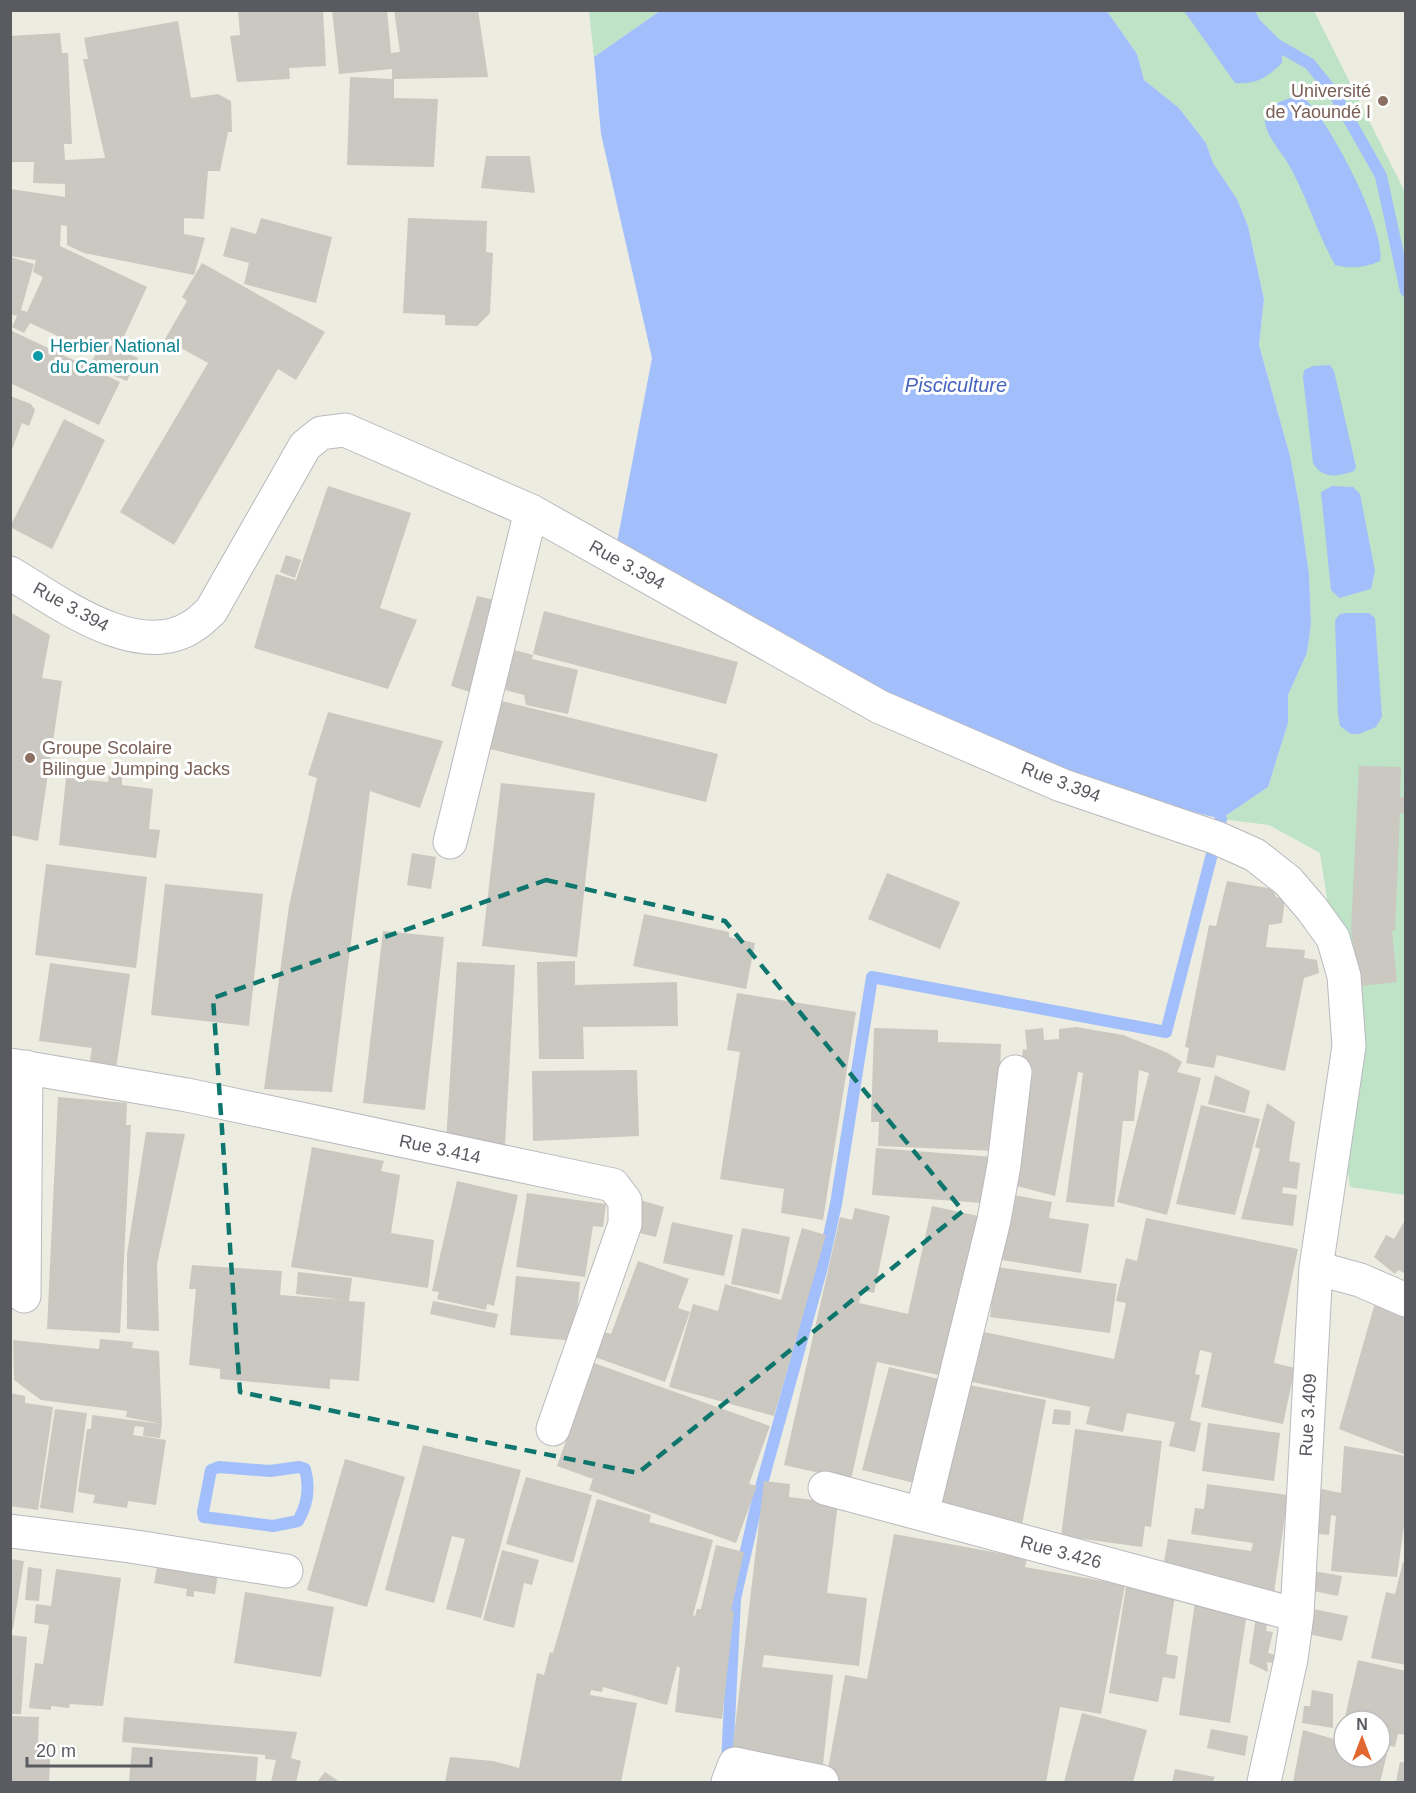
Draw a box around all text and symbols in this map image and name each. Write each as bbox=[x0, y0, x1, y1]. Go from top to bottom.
place label: Université de Yaoundé I bbox=[1266, 81, 1371, 122]
marker: Université de Yaoundé I bbox=[1376, 94, 1390, 108]
place label: Herbier National du Cameroun bbox=[50, 336, 180, 377]
marker: Herbier National du Cameroun bbox=[31, 349, 45, 363]
water label: Pisciculture bbox=[905, 374, 1007, 396]
street label: Rue 3.394 bbox=[586, 536, 668, 594]
street label: Rue 3.394 bbox=[30, 578, 112, 636]
place label: Groupe Scolaire Bilingue Jumping Jacks bbox=[42, 738, 230, 779]
marker: Groupe Scolaire Bilingue Jumping Jacks bbox=[23, 751, 37, 765]
street label: Rue 3.394 bbox=[1019, 758, 1103, 806]
street label: Rue 3.414 bbox=[397, 1131, 483, 1167]
street label: Rue 3.409 bbox=[1296, 1373, 1320, 1457]
street label: Rue 3.426 bbox=[1018, 1532, 1104, 1572]
north arrow bbox=[1332, 1709, 1392, 1769]
text: N bbox=[1356, 1716, 1368, 1733]
scale bar bbox=[27, 1730, 152, 1768]
text: 20 m bbox=[36, 1741, 76, 1761]

